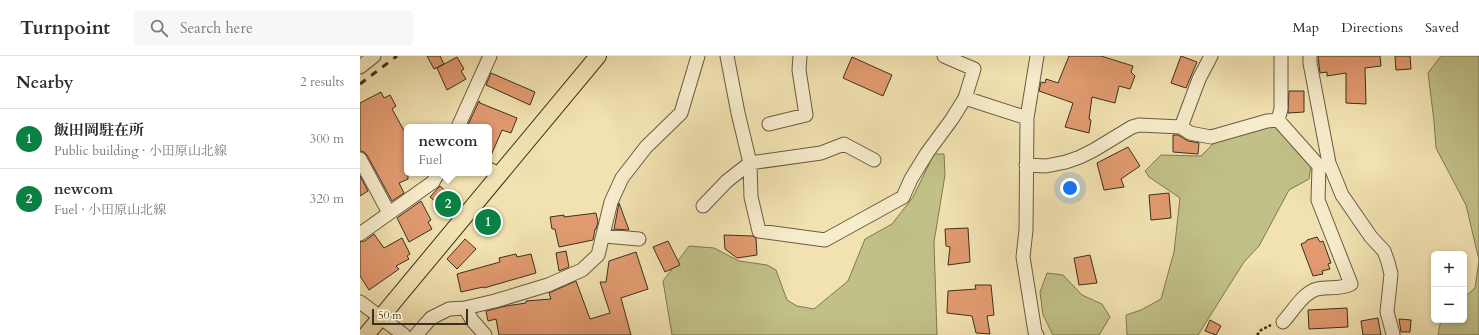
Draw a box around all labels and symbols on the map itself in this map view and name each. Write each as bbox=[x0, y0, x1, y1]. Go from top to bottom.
your location bbox=[1060, 178, 1080, 198]
pin: 2 bbox=[435, 189, 461, 219]
pin: 1 bbox=[475, 207, 501, 237]
scale bar bbox=[372, 307, 468, 326]

